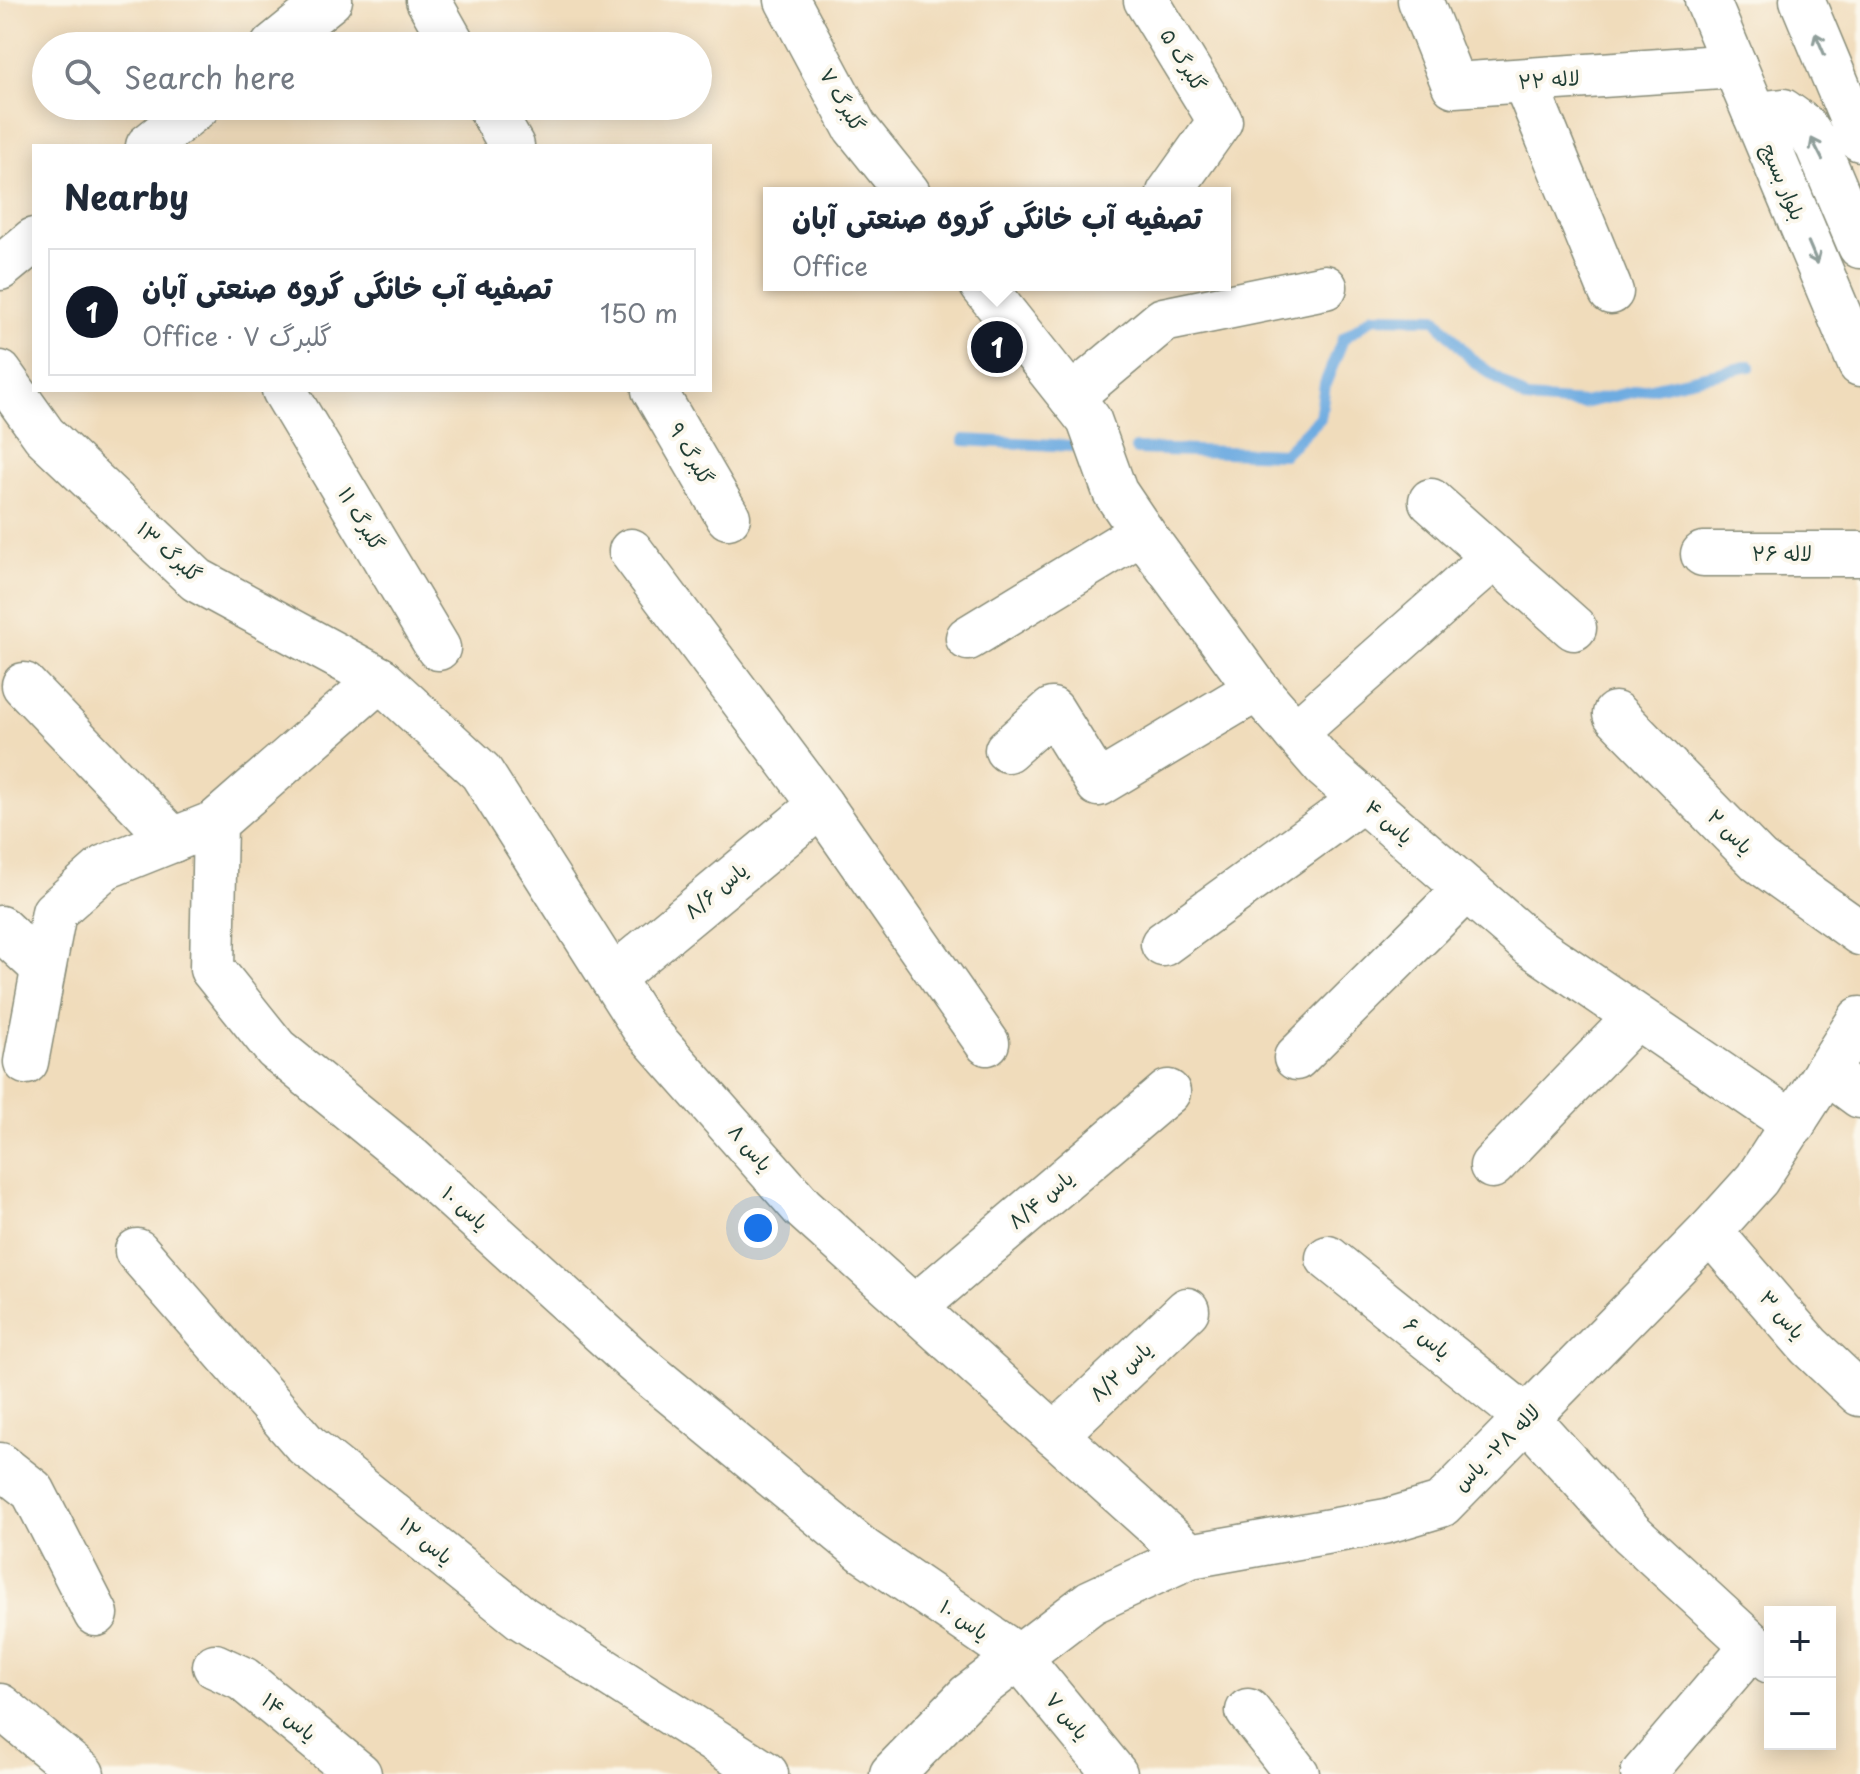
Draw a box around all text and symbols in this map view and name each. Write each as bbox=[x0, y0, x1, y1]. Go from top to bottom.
street label: گلبرگ ۵ bbox=[1153, 22, 1214, 97]
search box bbox=[32, 32, 712, 120]
one-way arrow bbox=[1812, 32, 1827, 57]
icon: search bbox=[60, 54, 104, 98]
text: Search here bbox=[124, 54, 296, 99]
street label: گلبرگ ۷ bbox=[813, 62, 873, 137]
street label: لاله ۲۲ bbox=[1517, 62, 1581, 96]
street label: بلوار بسیج bbox=[1754, 138, 1814, 225]
one-way arrow bbox=[1809, 138, 1825, 162]
text: Nearby bbox=[64, 170, 189, 222]
popup bbox=[763, 187, 1231, 291]
text: تصفیه آب خانگی گروه صنعتی آبان bbox=[792, 194, 1202, 239]
one-way arrow bbox=[1807, 240, 1821, 265]
text: Office bbox=[792, 246, 868, 285]
text: تصفیه آب خانگی گروه صنعتی آبان bbox=[142, 264, 552, 309]
text: 1 bbox=[86, 293, 98, 332]
text: 150 m bbox=[600, 293, 678, 332]
text: Office · گلبرگ ۷ bbox=[142, 316, 332, 355]
pin: 1 bbox=[971, 317, 1023, 377]
street label: گلبرگ ۹ bbox=[662, 417, 722, 490]
street label: گلبرگ ۱۱ bbox=[331, 481, 393, 556]
street label: گلبرگ ۱۳ bbox=[130, 514, 209, 589]
street label: لاله ۲۶ bbox=[1752, 538, 1812, 568]
street label: یاس ۴ bbox=[1359, 792, 1420, 851]
street label: یاس ۲ bbox=[1701, 802, 1760, 861]
street label: یاس ۸/۶ bbox=[677, 855, 754, 926]
street label: یاس ۸ bbox=[722, 1117, 780, 1178]
street label: یاس ۸/۴ bbox=[1001, 1163, 1080, 1236]
street label: یاس ۱۰ bbox=[436, 1178, 496, 1236]
your location bbox=[738, 1208, 778, 1248]
street label: یاس ۳ bbox=[1753, 1283, 1813, 1346]
street label: یاس ۶ bbox=[1398, 1309, 1457, 1365]
street label: یاس ۸/۲ bbox=[1082, 1334, 1158, 1408]
street label: لاله ۲۸- یاس bbox=[1446, 1397, 1547, 1498]
street label: یاس ۱۲ bbox=[393, 1509, 460, 1571]
street label: یاس ۱۰ bbox=[934, 1591, 995, 1647]
map controls bbox=[1764, 1606, 1836, 1750]
button: + bbox=[1764, 1606, 1836, 1678]
button: − bbox=[1764, 1678, 1836, 1750]
street label: یاس ۱۴ bbox=[256, 1685, 323, 1748]
street label: یاس ۷ bbox=[1039, 1685, 1097, 1746]

